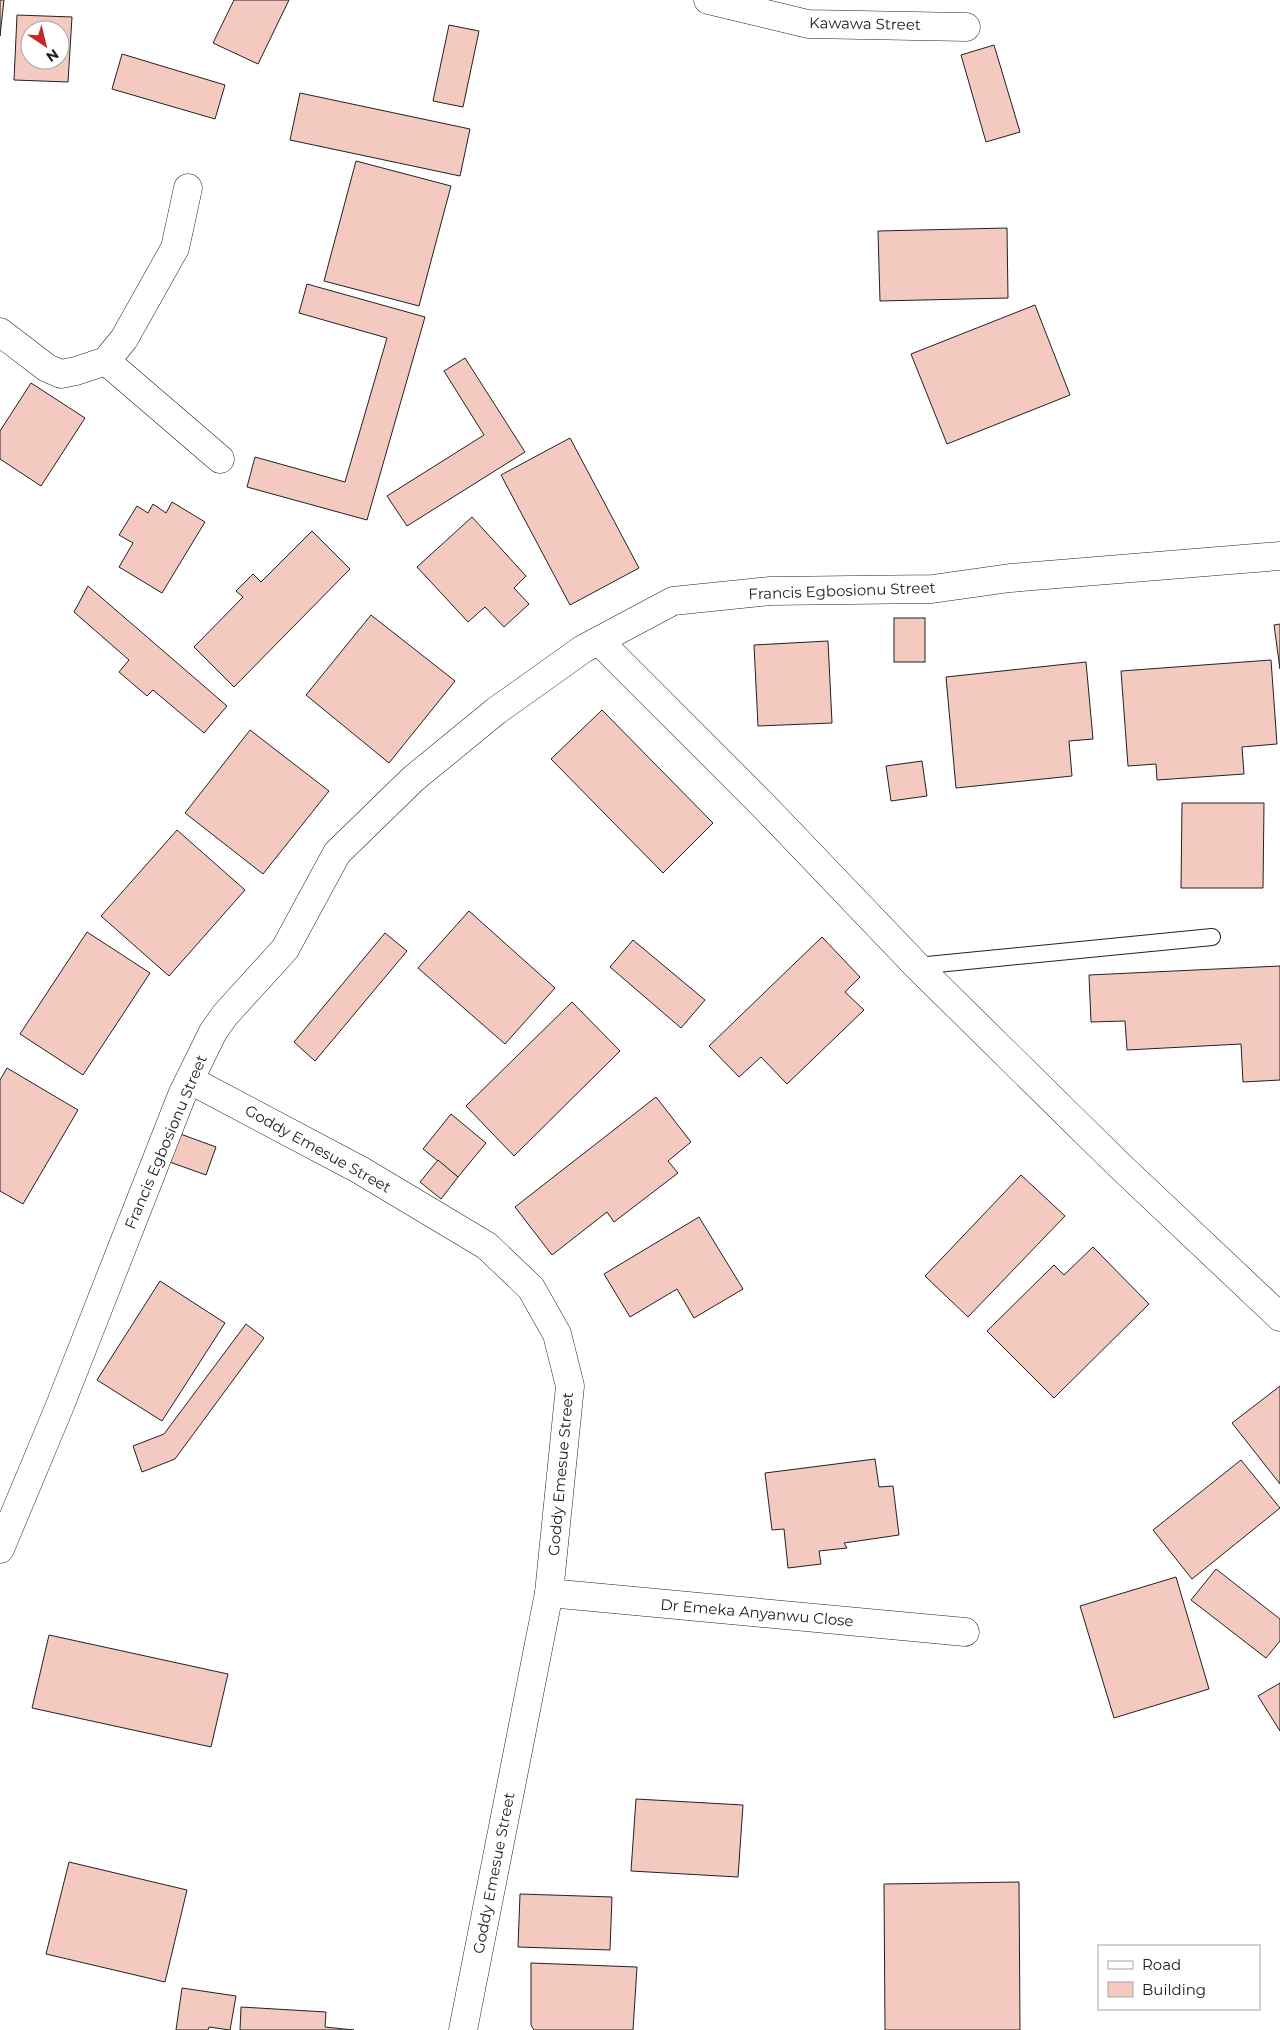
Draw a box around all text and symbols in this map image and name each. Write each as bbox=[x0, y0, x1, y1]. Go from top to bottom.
street label: Kawawa Street bbox=[809, 13, 921, 34]
north arrow bbox=[20, 20, 70, 70]
text: N bbox=[43, 45, 62, 66]
street label: Francis Egbosionu Street bbox=[748, 578, 936, 603]
street label: Francis Egbosionu Street bbox=[120, 1052, 211, 1232]
street label: Goddy Emesue Street bbox=[242, 1100, 395, 1197]
street label: Goddy Emesue Street bbox=[544, 1391, 577, 1557]
street label: Dr Emeka Anyanwu Close bbox=[660, 1595, 854, 1630]
street label: Goddy Emesue Street bbox=[469, 1791, 518, 1955]
legend bbox=[1098, 1945, 1260, 2010]
text: Road bbox=[1142, 1955, 1181, 1974]
text: Building bbox=[1142, 1980, 1206, 1999]

